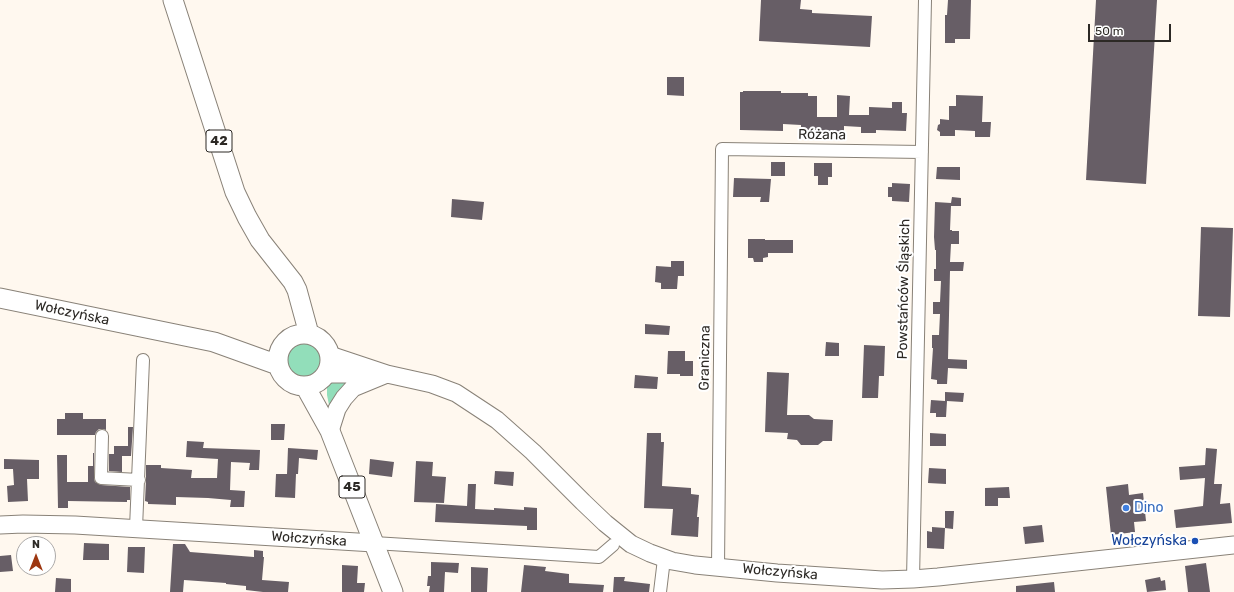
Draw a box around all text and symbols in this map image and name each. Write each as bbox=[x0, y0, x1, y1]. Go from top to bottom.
scale bar bbox=[1090, 16, 1173, 42]
text: 50 m bbox=[1095, 24, 1123, 38]
street label: Różana bbox=[798, 126, 846, 144]
road number: 42 bbox=[206, 130, 232, 152]
street label: Powstańców Śląskich bbox=[894, 219, 914, 359]
street label: Wołczyńska bbox=[33, 297, 111, 329]
street label: Graniczna bbox=[696, 325, 714, 391]
road number: 45 bbox=[339, 476, 365, 498]
place label: Dino bbox=[1134, 500, 1164, 516]
marker: Dino bbox=[1121, 503, 1131, 513]
street label: Wołczyńska bbox=[271, 528, 347, 550]
place label: Wołczyńska bbox=[1111, 533, 1187, 549]
north arrow bbox=[16, 536, 56, 576]
marker: Wołczyńska bbox=[1190, 536, 1200, 546]
text: N bbox=[32, 538, 40, 551]
street label: Wołczyńska bbox=[742, 560, 818, 584]

